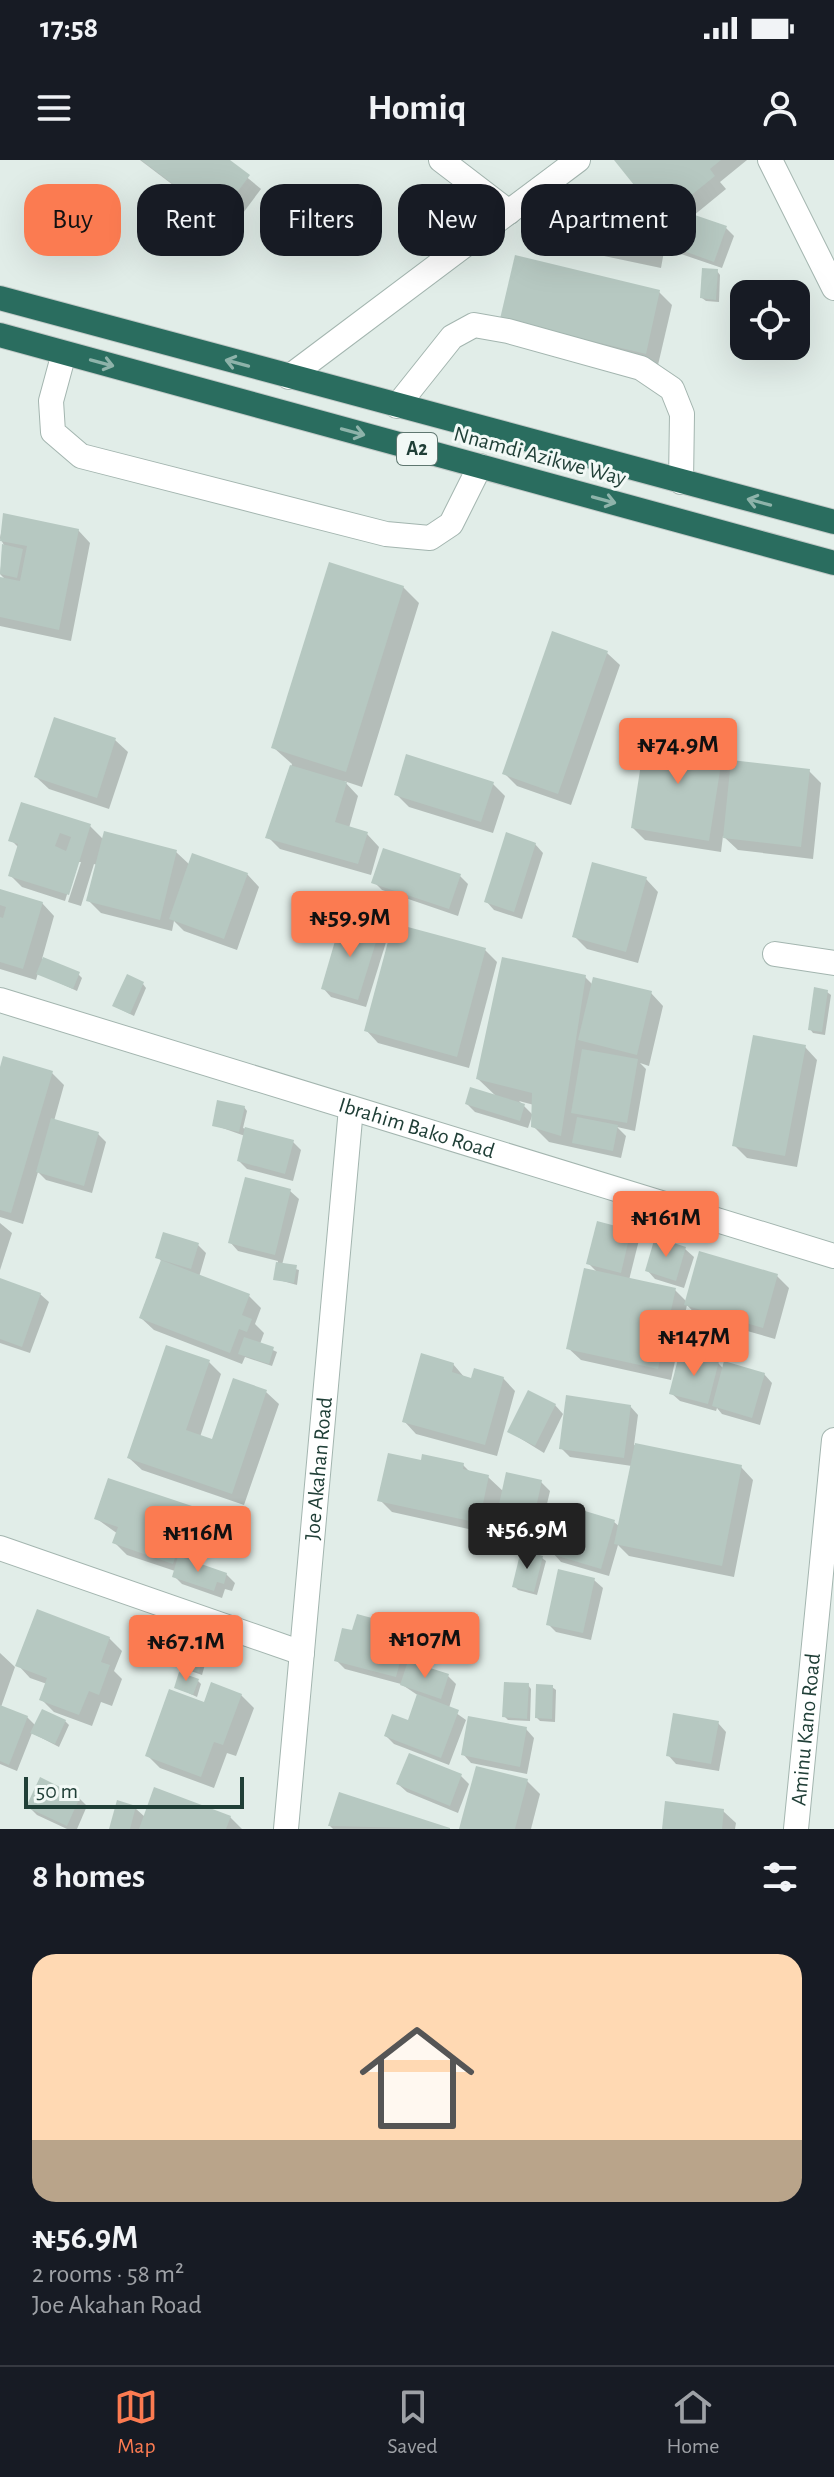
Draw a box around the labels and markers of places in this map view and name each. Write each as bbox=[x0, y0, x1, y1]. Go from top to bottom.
pin: ₦74.9M bbox=[613, 718, 743, 786]
pin: ₦59.9M bbox=[285, 891, 415, 959]
pin: ₦161M bbox=[610, 1191, 722, 1259]
pin: ₦147M bbox=[638, 1310, 750, 1378]
pin: ₦56.9M bbox=[462, 1503, 592, 1571]
pin: ₦116M bbox=[142, 1506, 254, 1574]
pin: ₦107M bbox=[369, 1612, 481, 1680]
pin: ₦67.1M bbox=[121, 1615, 251, 1683]

